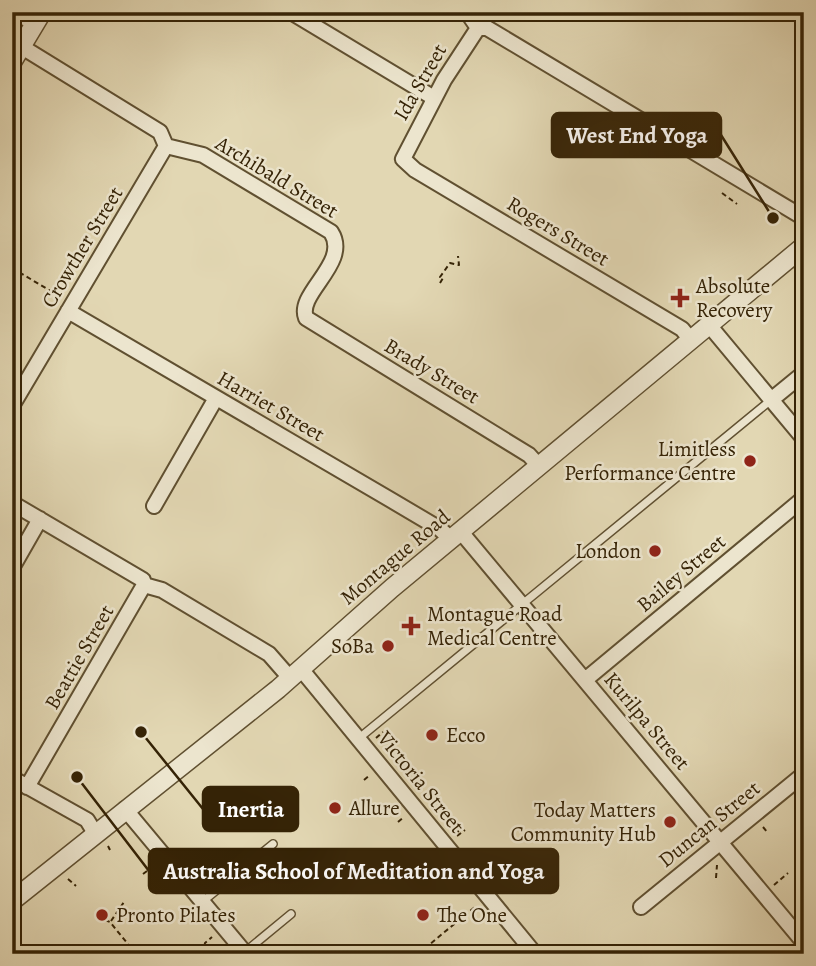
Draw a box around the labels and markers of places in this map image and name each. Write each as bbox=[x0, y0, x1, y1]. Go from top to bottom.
callout: West End Yoga bbox=[552, 113, 721, 157]
place label: Absolute Recovery bbox=[695, 272, 773, 324]
marker: Absolute Recovery bbox=[670, 288, 690, 308]
place label: Limitless Performance Centre bbox=[564, 435, 736, 487]
marker: Limitless Performance Centre bbox=[742, 453, 758, 469]
place label: London bbox=[575, 537, 641, 565]
marker: London bbox=[647, 543, 663, 559]
place label: Montague Road Medical Centre bbox=[427, 600, 563, 652]
marker: Montague Road Medical Centre bbox=[401, 616, 421, 636]
place label: SoBa bbox=[331, 632, 374, 660]
marker: SoBa bbox=[380, 638, 396, 654]
place label: Ecco bbox=[446, 721, 486, 749]
marker: Ecco bbox=[424, 727, 440, 743]
callout: Inertia bbox=[203, 787, 298, 831]
place label: Allure bbox=[348, 794, 400, 822]
place label: Today Matters Community Hub bbox=[511, 796, 656, 848]
marker: Allure bbox=[327, 800, 343, 816]
marker: Today Matters Community Hub bbox=[662, 814, 678, 830]
callout: Australia School of Meditation and Yoga bbox=[149, 849, 558, 893]
place label: Pronto Pilates bbox=[116, 901, 236, 929]
place label: The One bbox=[437, 901, 507, 929]
marker: Pronto Pilates bbox=[94, 907, 110, 923]
marker: The One bbox=[415, 907, 431, 923]

